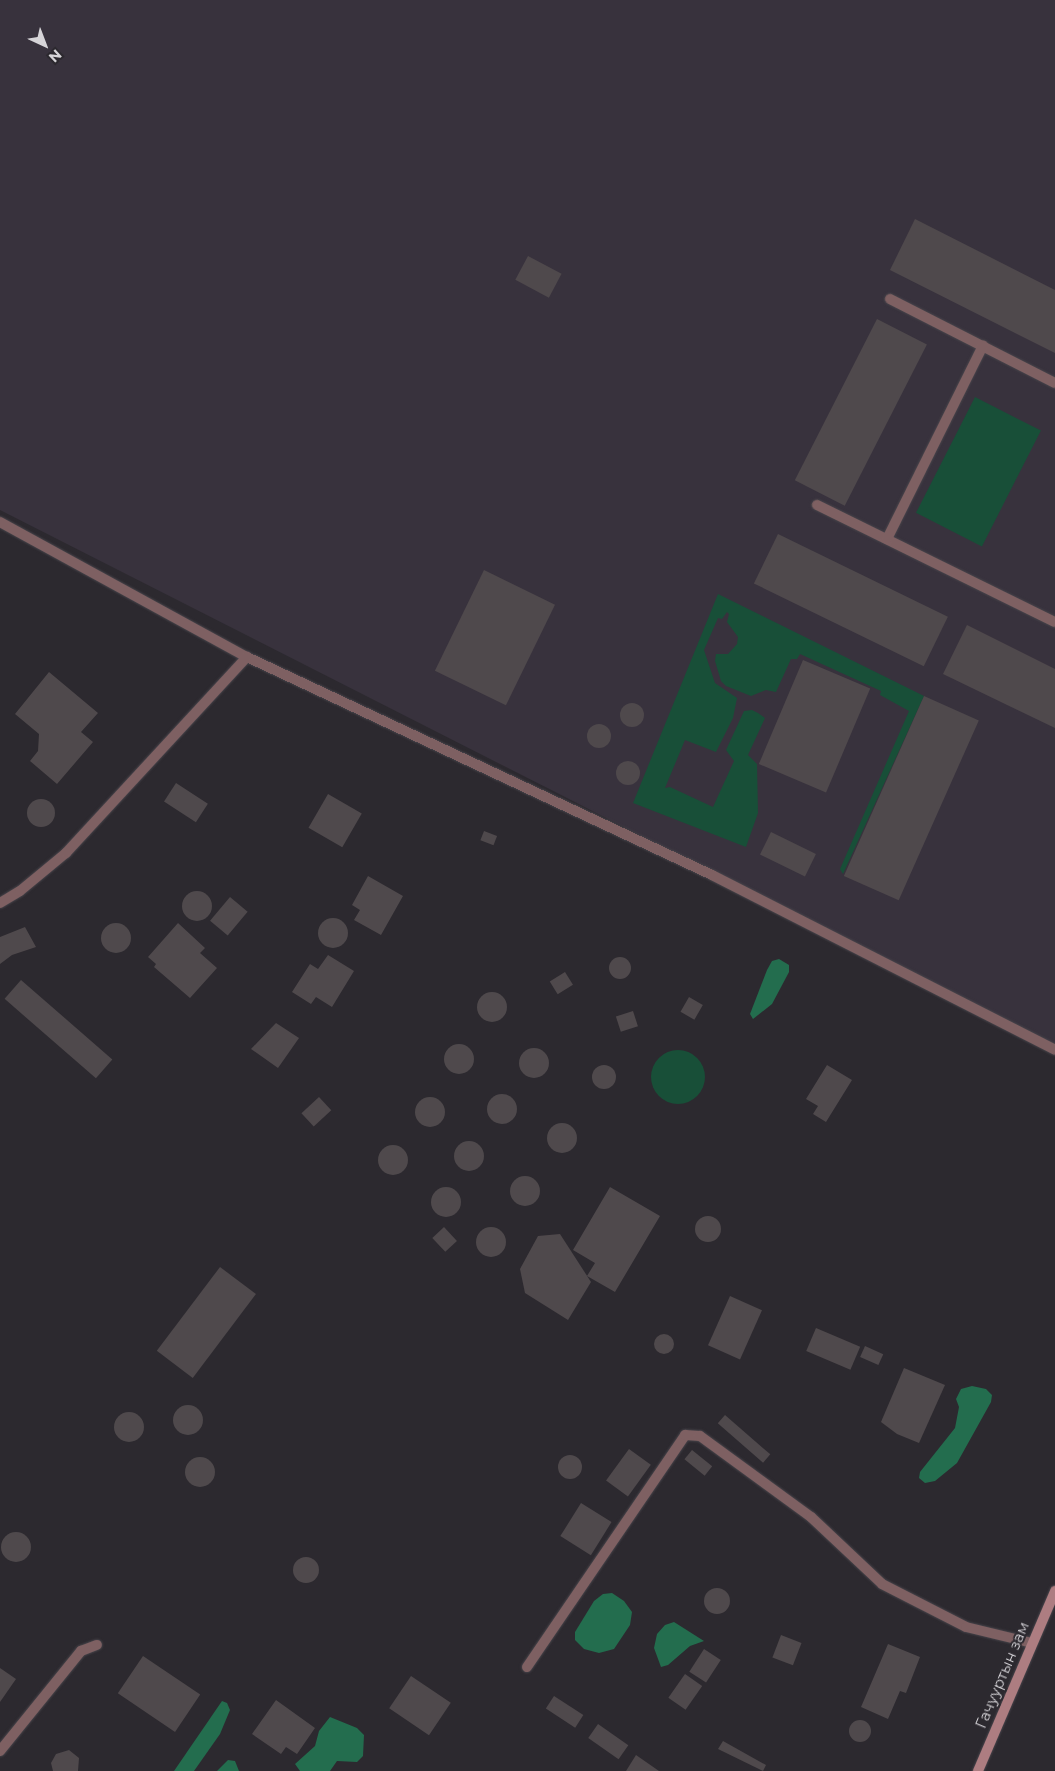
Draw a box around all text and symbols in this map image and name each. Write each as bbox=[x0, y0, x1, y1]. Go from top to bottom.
north arrow bbox=[20, 20, 70, 70]
text: N bbox=[45, 46, 66, 66]
street label: Гачууртын зам bbox=[971, 1619, 1033, 1731]

